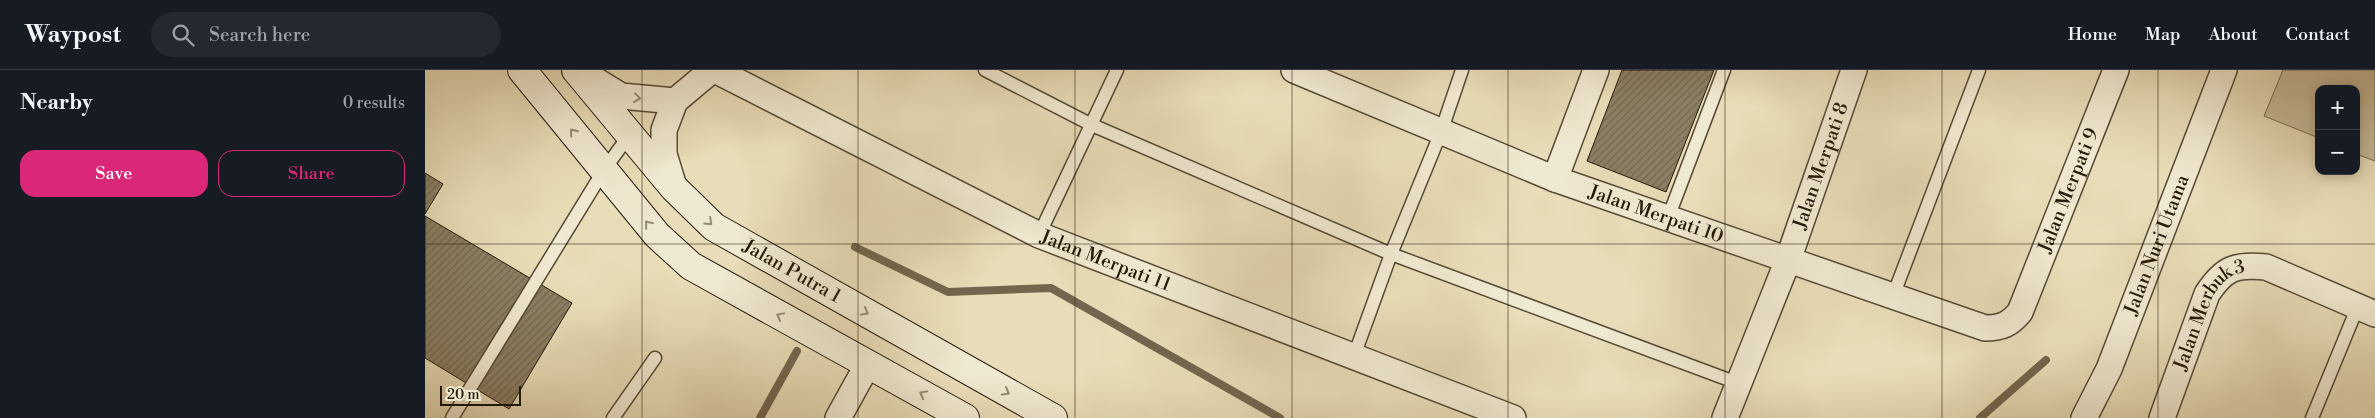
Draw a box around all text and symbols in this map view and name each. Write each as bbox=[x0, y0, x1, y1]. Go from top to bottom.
search box bbox=[151, 12, 501, 57]
text: Waypost bbox=[25, 20, 121, 50]
icon: search bbox=[169, 21, 197, 49]
text: Search here bbox=[209, 23, 310, 47]
text: Home bbox=[2068, 23, 2117, 46]
text: Map bbox=[2145, 23, 2181, 46]
text: About bbox=[2209, 23, 2258, 46]
text: Contact bbox=[2286, 23, 2350, 46]
map controls bbox=[2315, 85, 2360, 175]
button: + bbox=[2315, 85, 2360, 130]
text: Nearby bbox=[20, 90, 93, 116]
one-way arrow bbox=[633, 92, 641, 103]
text: 0 results bbox=[343, 93, 405, 113]
street label: Jalan Merpati 8 bbox=[1787, 99, 1854, 233]
street label: Jalan Merpati 9 bbox=[2032, 124, 2104, 257]
one-way arrow bbox=[570, 129, 578, 138]
button: − bbox=[2315, 130, 2360, 175]
button: Save bbox=[20, 150, 208, 197]
button: Share bbox=[218, 150, 405, 197]
street label: Jalan Nuri Utama bbox=[2119, 171, 2195, 319]
street label: Jalan Merpati 10 bbox=[1585, 179, 1727, 249]
one-way arrow bbox=[704, 216, 713, 225]
one-way arrow bbox=[646, 221, 654, 230]
street label: Jalan Merpati 11 bbox=[1036, 224, 1174, 297]
street label: Jalan Putra 1 bbox=[738, 233, 845, 308]
street label: Jalan Merbuk 3 bbox=[2168, 254, 2247, 374]
one-way arrow bbox=[859, 305, 868, 315]
one-way arrow bbox=[777, 312, 786, 322]
scale bar bbox=[440, 383, 521, 406]
one-way arrow bbox=[1001, 385, 1010, 395]
text: 20 m bbox=[447, 386, 479, 404]
one-way arrow bbox=[919, 391, 928, 401]

